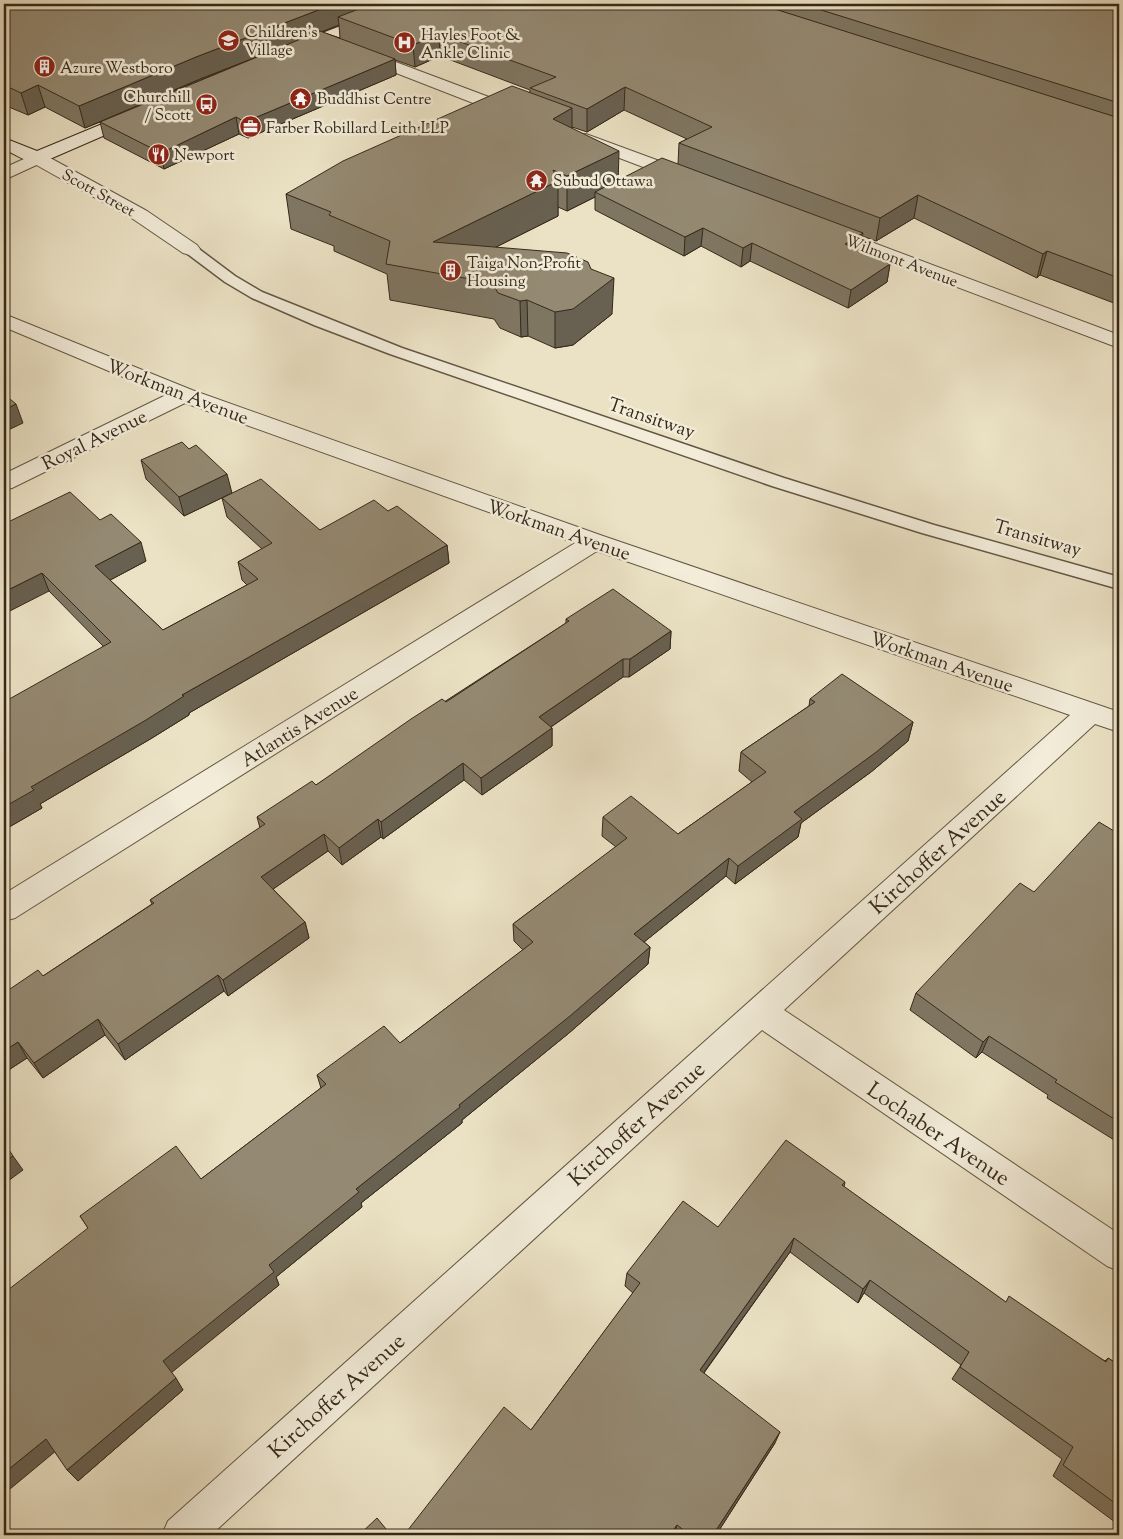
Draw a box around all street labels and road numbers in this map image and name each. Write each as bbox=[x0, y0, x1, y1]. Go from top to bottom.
street label: Scott Street bbox=[57, 164, 139, 224]
street label: Wilmont Avenue bbox=[841, 230, 961, 294]
street label: Workman Avenue bbox=[102, 354, 252, 433]
street label: Transitway bbox=[604, 392, 699, 447]
street label: Royal Avenue bbox=[38, 404, 152, 478]
street label: Workman Avenue bbox=[483, 494, 634, 569]
street label: Transitway bbox=[990, 514, 1085, 565]
street label: Workman Avenue bbox=[866, 626, 1017, 701]
street label: Atlantis Avenue bbox=[236, 681, 364, 775]
street label: Kirchoffer Avenue bbox=[863, 783, 1015, 923]
street label: Kirchoffer Avenue bbox=[562, 1055, 714, 1195]
street label: Lochaber Avenue bbox=[859, 1076, 1015, 1195]
street label: Kirchoffer Avenue bbox=[262, 1327, 414, 1467]

